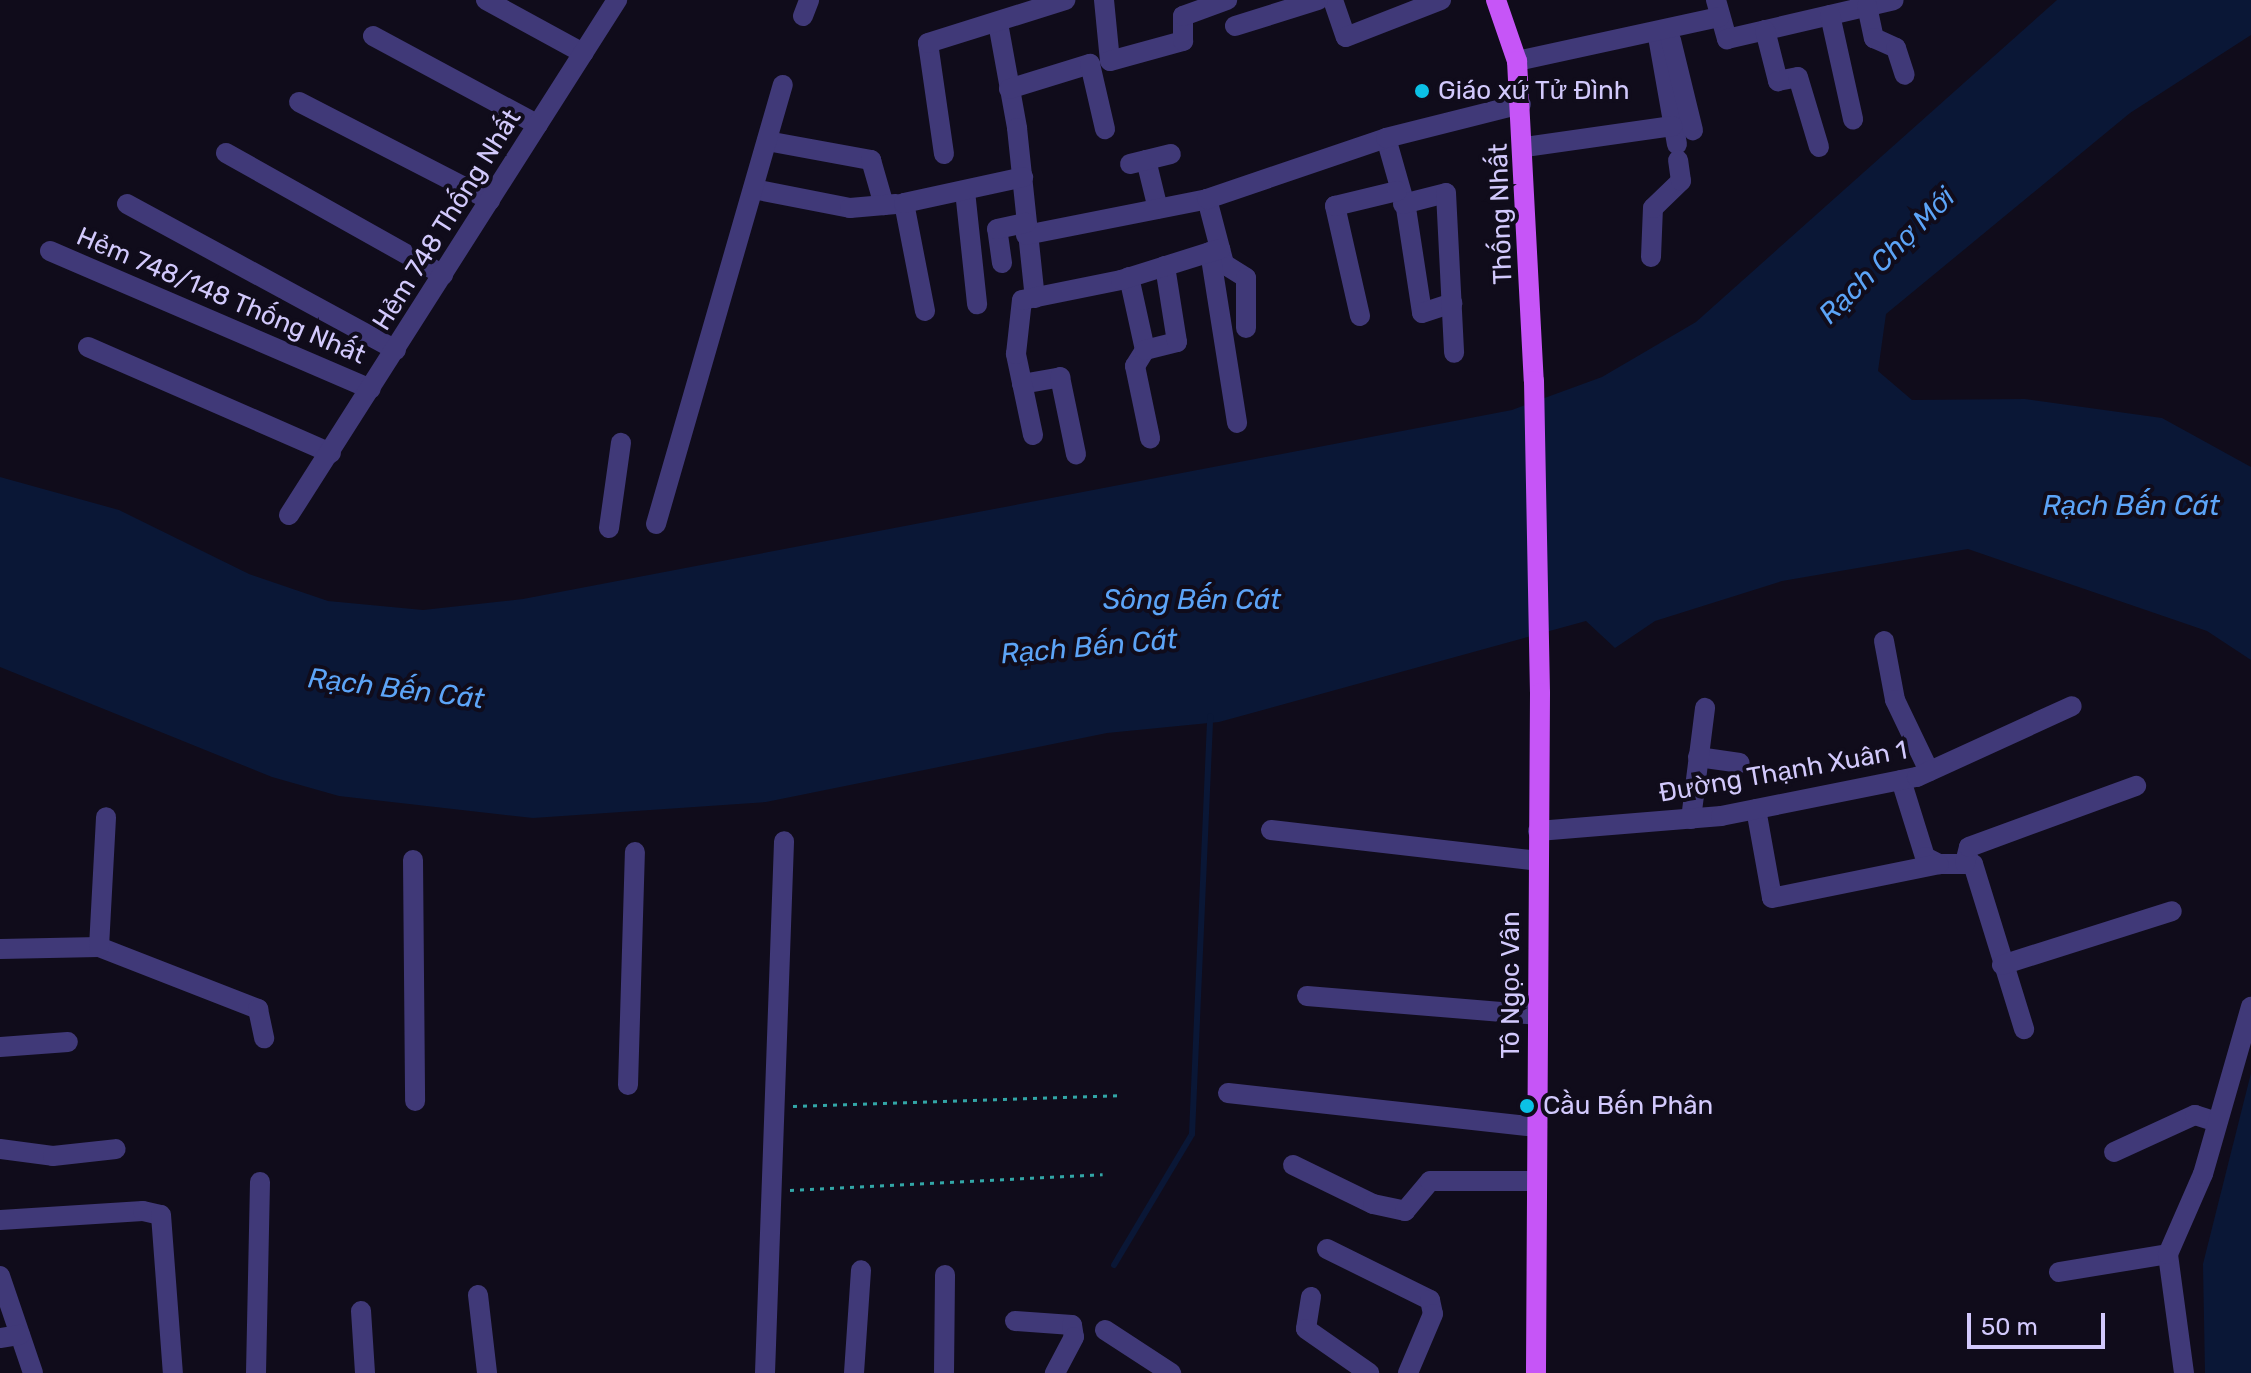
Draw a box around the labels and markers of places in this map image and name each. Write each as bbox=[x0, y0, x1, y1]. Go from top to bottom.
place label: Giáo xứ Tử Đình bbox=[1438, 75, 1630, 107]
marker: Giáo xứ Tử Đình bbox=[1413, 82, 1431, 100]
place label: Cầu Bến Phân bbox=[1543, 1090, 1713, 1122]
marker: Cầu Bến Phân bbox=[1518, 1097, 1536, 1115]

